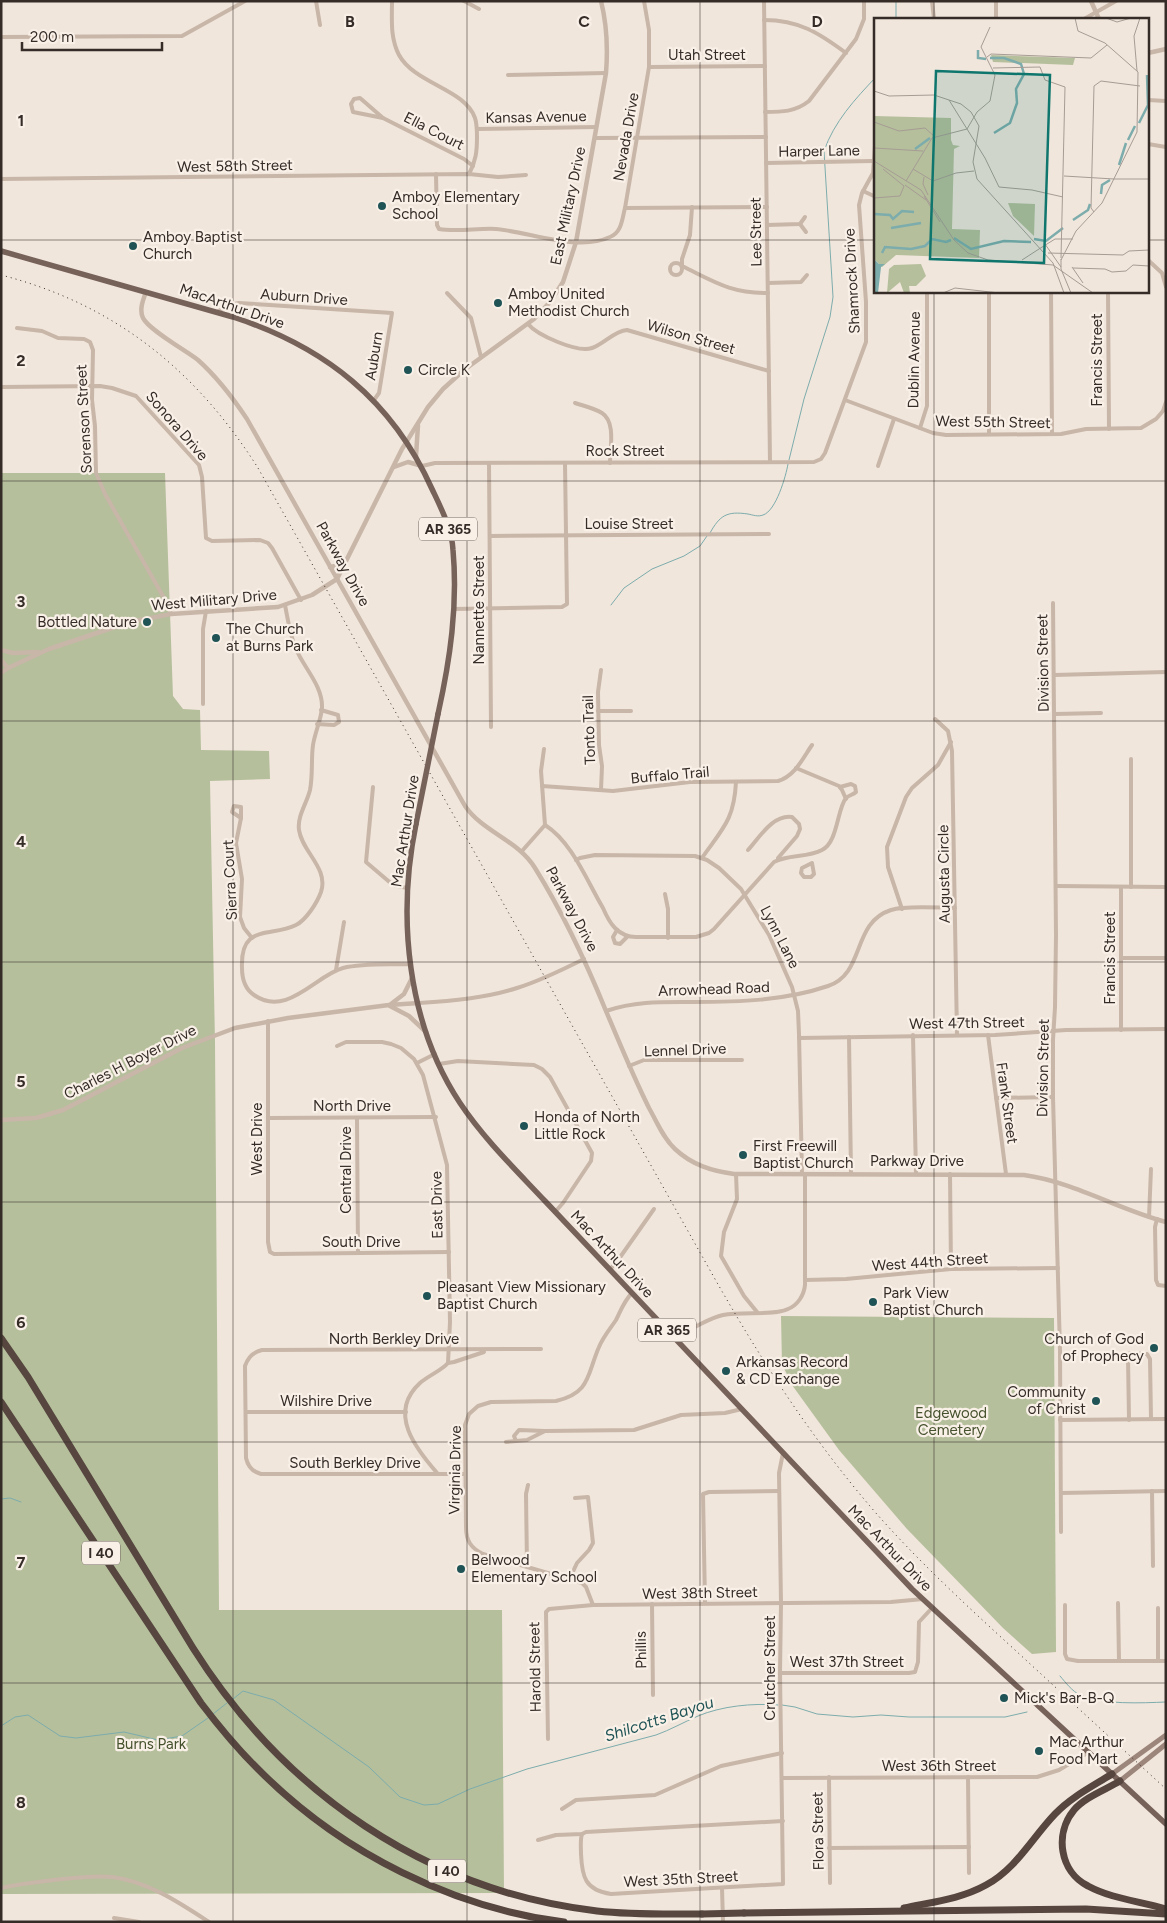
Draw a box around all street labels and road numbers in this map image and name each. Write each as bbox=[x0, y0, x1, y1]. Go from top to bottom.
street label: Utah Street bbox=[668, 46, 746, 64]
street label: Nevada Drive bbox=[609, 91, 643, 183]
street label: Kansas Avenue bbox=[485, 107, 587, 127]
street label: Ella Court bbox=[401, 108, 468, 154]
street label: Harper Lane bbox=[778, 141, 860, 161]
street label: East Military Drive bbox=[547, 145, 589, 267]
street label: West 58th Street bbox=[177, 156, 293, 176]
street label: Lee Street bbox=[746, 197, 766, 267]
street label: Shamrock Drive bbox=[840, 228, 864, 334]
street label: MacArthur Drive bbox=[177, 280, 287, 332]
street label: Auburn Drive bbox=[260, 285, 348, 309]
street label: Dublin Avenue bbox=[904, 311, 924, 409]
street label: Francis Street bbox=[1088, 313, 1106, 407]
street label: Wilson Street bbox=[645, 316, 738, 358]
street label: Auburn bbox=[361, 330, 387, 382]
street label: Sorenson Street bbox=[72, 364, 96, 474]
street label: Sonora Drive bbox=[142, 388, 212, 464]
street label: West 55th Street bbox=[935, 412, 1051, 432]
street label: Rock Street bbox=[585, 442, 665, 460]
street label: Louise Street bbox=[584, 515, 674, 533]
road number: AR 365 bbox=[419, 518, 477, 540]
street label: Parkway Drive bbox=[312, 519, 374, 609]
street label: Nannette Street bbox=[470, 555, 488, 665]
street label: West Military Drive bbox=[150, 586, 278, 614]
street label: Division Street bbox=[1033, 613, 1053, 712]
street label: Tonto Trail bbox=[579, 695, 599, 765]
street label: Buffalo Trail bbox=[630, 763, 710, 787]
street label: Mac Arthur Drive bbox=[387, 774, 423, 888]
street label: Augusta Circle bbox=[934, 825, 954, 923]
street label: Sierra Court bbox=[219, 839, 241, 921]
street label: Parkway Drive bbox=[542, 863, 602, 955]
street label: Lynn Lane bbox=[757, 903, 803, 971]
street label: Francis Street bbox=[1101, 911, 1119, 1005]
street label: Arrowhead Road bbox=[658, 978, 770, 1000]
street label: West 47th Street bbox=[909, 1013, 1025, 1033]
street label: Division Street bbox=[1033, 1018, 1053, 1117]
street label: Charles H Boyer Drive bbox=[61, 1021, 199, 1103]
street label: Lennel Drive bbox=[643, 1040, 727, 1060]
street label: Frank Street bbox=[992, 1061, 1022, 1145]
street label: North Drive bbox=[313, 1097, 391, 1115]
street label: West Drive bbox=[248, 1102, 266, 1176]
street label: Central Drive bbox=[337, 1126, 355, 1214]
street label: Parkway Drive bbox=[870, 1152, 964, 1170]
street label: East Drive bbox=[427, 1171, 447, 1239]
street label: Mac Arthur Drive bbox=[567, 1206, 657, 1302]
street label: South Drive bbox=[322, 1233, 400, 1251]
street label: West 44th Street bbox=[871, 1249, 989, 1275]
road number: AR 365 bbox=[638, 1318, 696, 1342]
street label: North Berkley Drive bbox=[329, 1330, 459, 1348]
street label: Wilshire Drive bbox=[280, 1392, 372, 1410]
street label: Virginia Drive bbox=[445, 1425, 465, 1515]
street label: South Berkley Drive bbox=[289, 1454, 421, 1472]
street label: Mac Arthur Drive bbox=[844, 1501, 936, 1595]
road number: I 40 bbox=[82, 1542, 120, 1565]
street label: West 38th Street bbox=[642, 1583, 758, 1603]
street label: Crutcher Street bbox=[761, 1615, 779, 1721]
street label: Harold Street bbox=[525, 1621, 545, 1712]
street label: Phillis bbox=[632, 1631, 650, 1669]
street label: West 37th Street bbox=[790, 1653, 904, 1671]
street label: West 36th Street bbox=[882, 1757, 997, 1775]
street label: Flora Street bbox=[808, 1791, 828, 1870]
road number: I 40 bbox=[428, 1860, 466, 1882]
street label: West 35th Street bbox=[623, 1867, 739, 1891]

